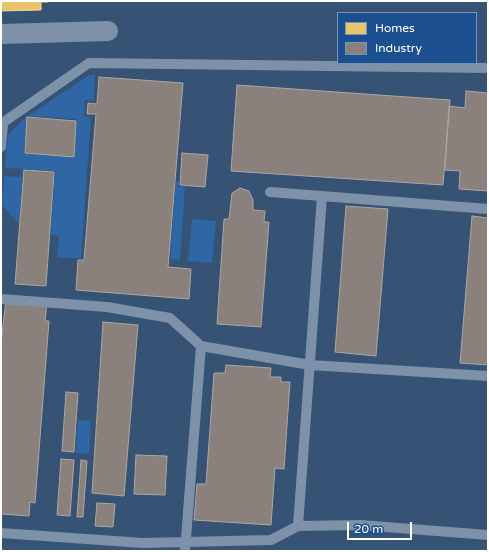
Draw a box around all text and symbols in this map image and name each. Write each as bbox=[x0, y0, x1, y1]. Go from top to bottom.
legend bbox=[337, 12, 477, 64]
text: Homes bbox=[375, 21, 415, 35]
text: Industry bbox=[375, 41, 422, 55]
scale bar bbox=[349, 514, 414, 540]
text: 20 m bbox=[354, 522, 383, 536]

